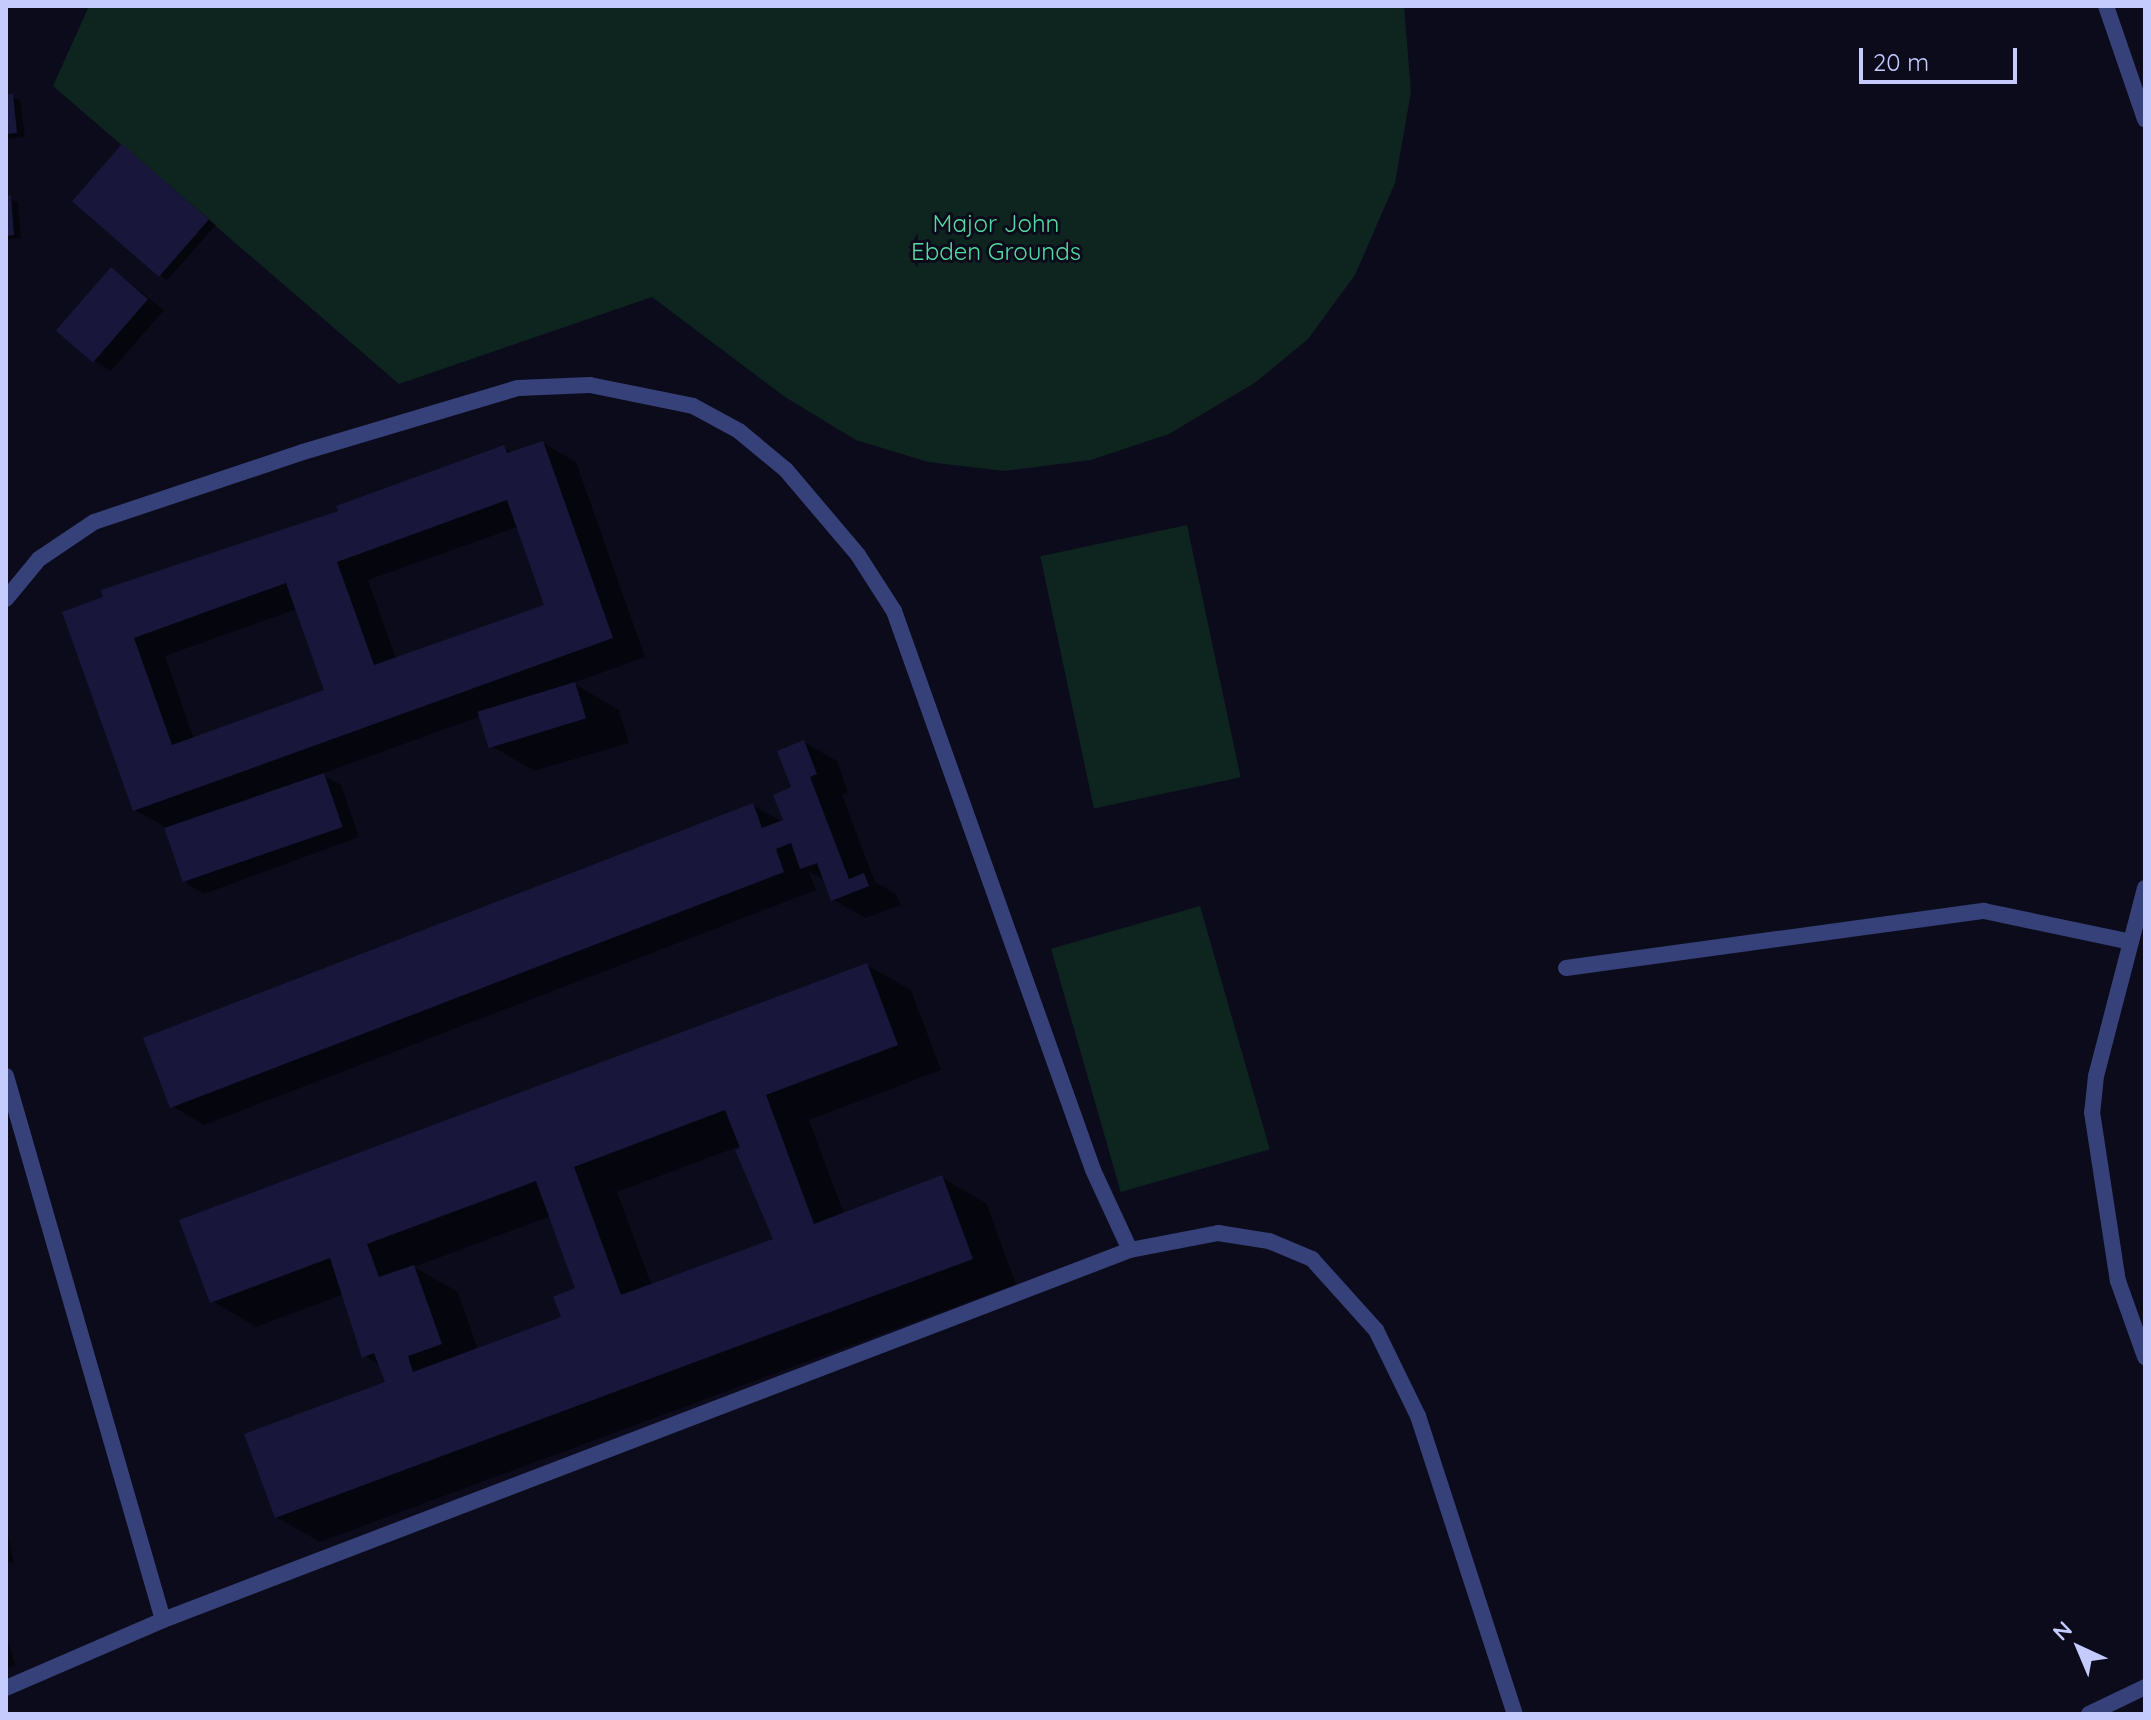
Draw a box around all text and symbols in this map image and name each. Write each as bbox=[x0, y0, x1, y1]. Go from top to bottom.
scale bar bbox=[1863, 32, 2021, 82]
text: 20 m bbox=[1873, 47, 1929, 77]
park label: Major John Ebden Grounds bbox=[911, 210, 1081, 266]
north arrow bbox=[2039, 1608, 2119, 1688]
text: N bbox=[2047, 1615, 2078, 1646]

